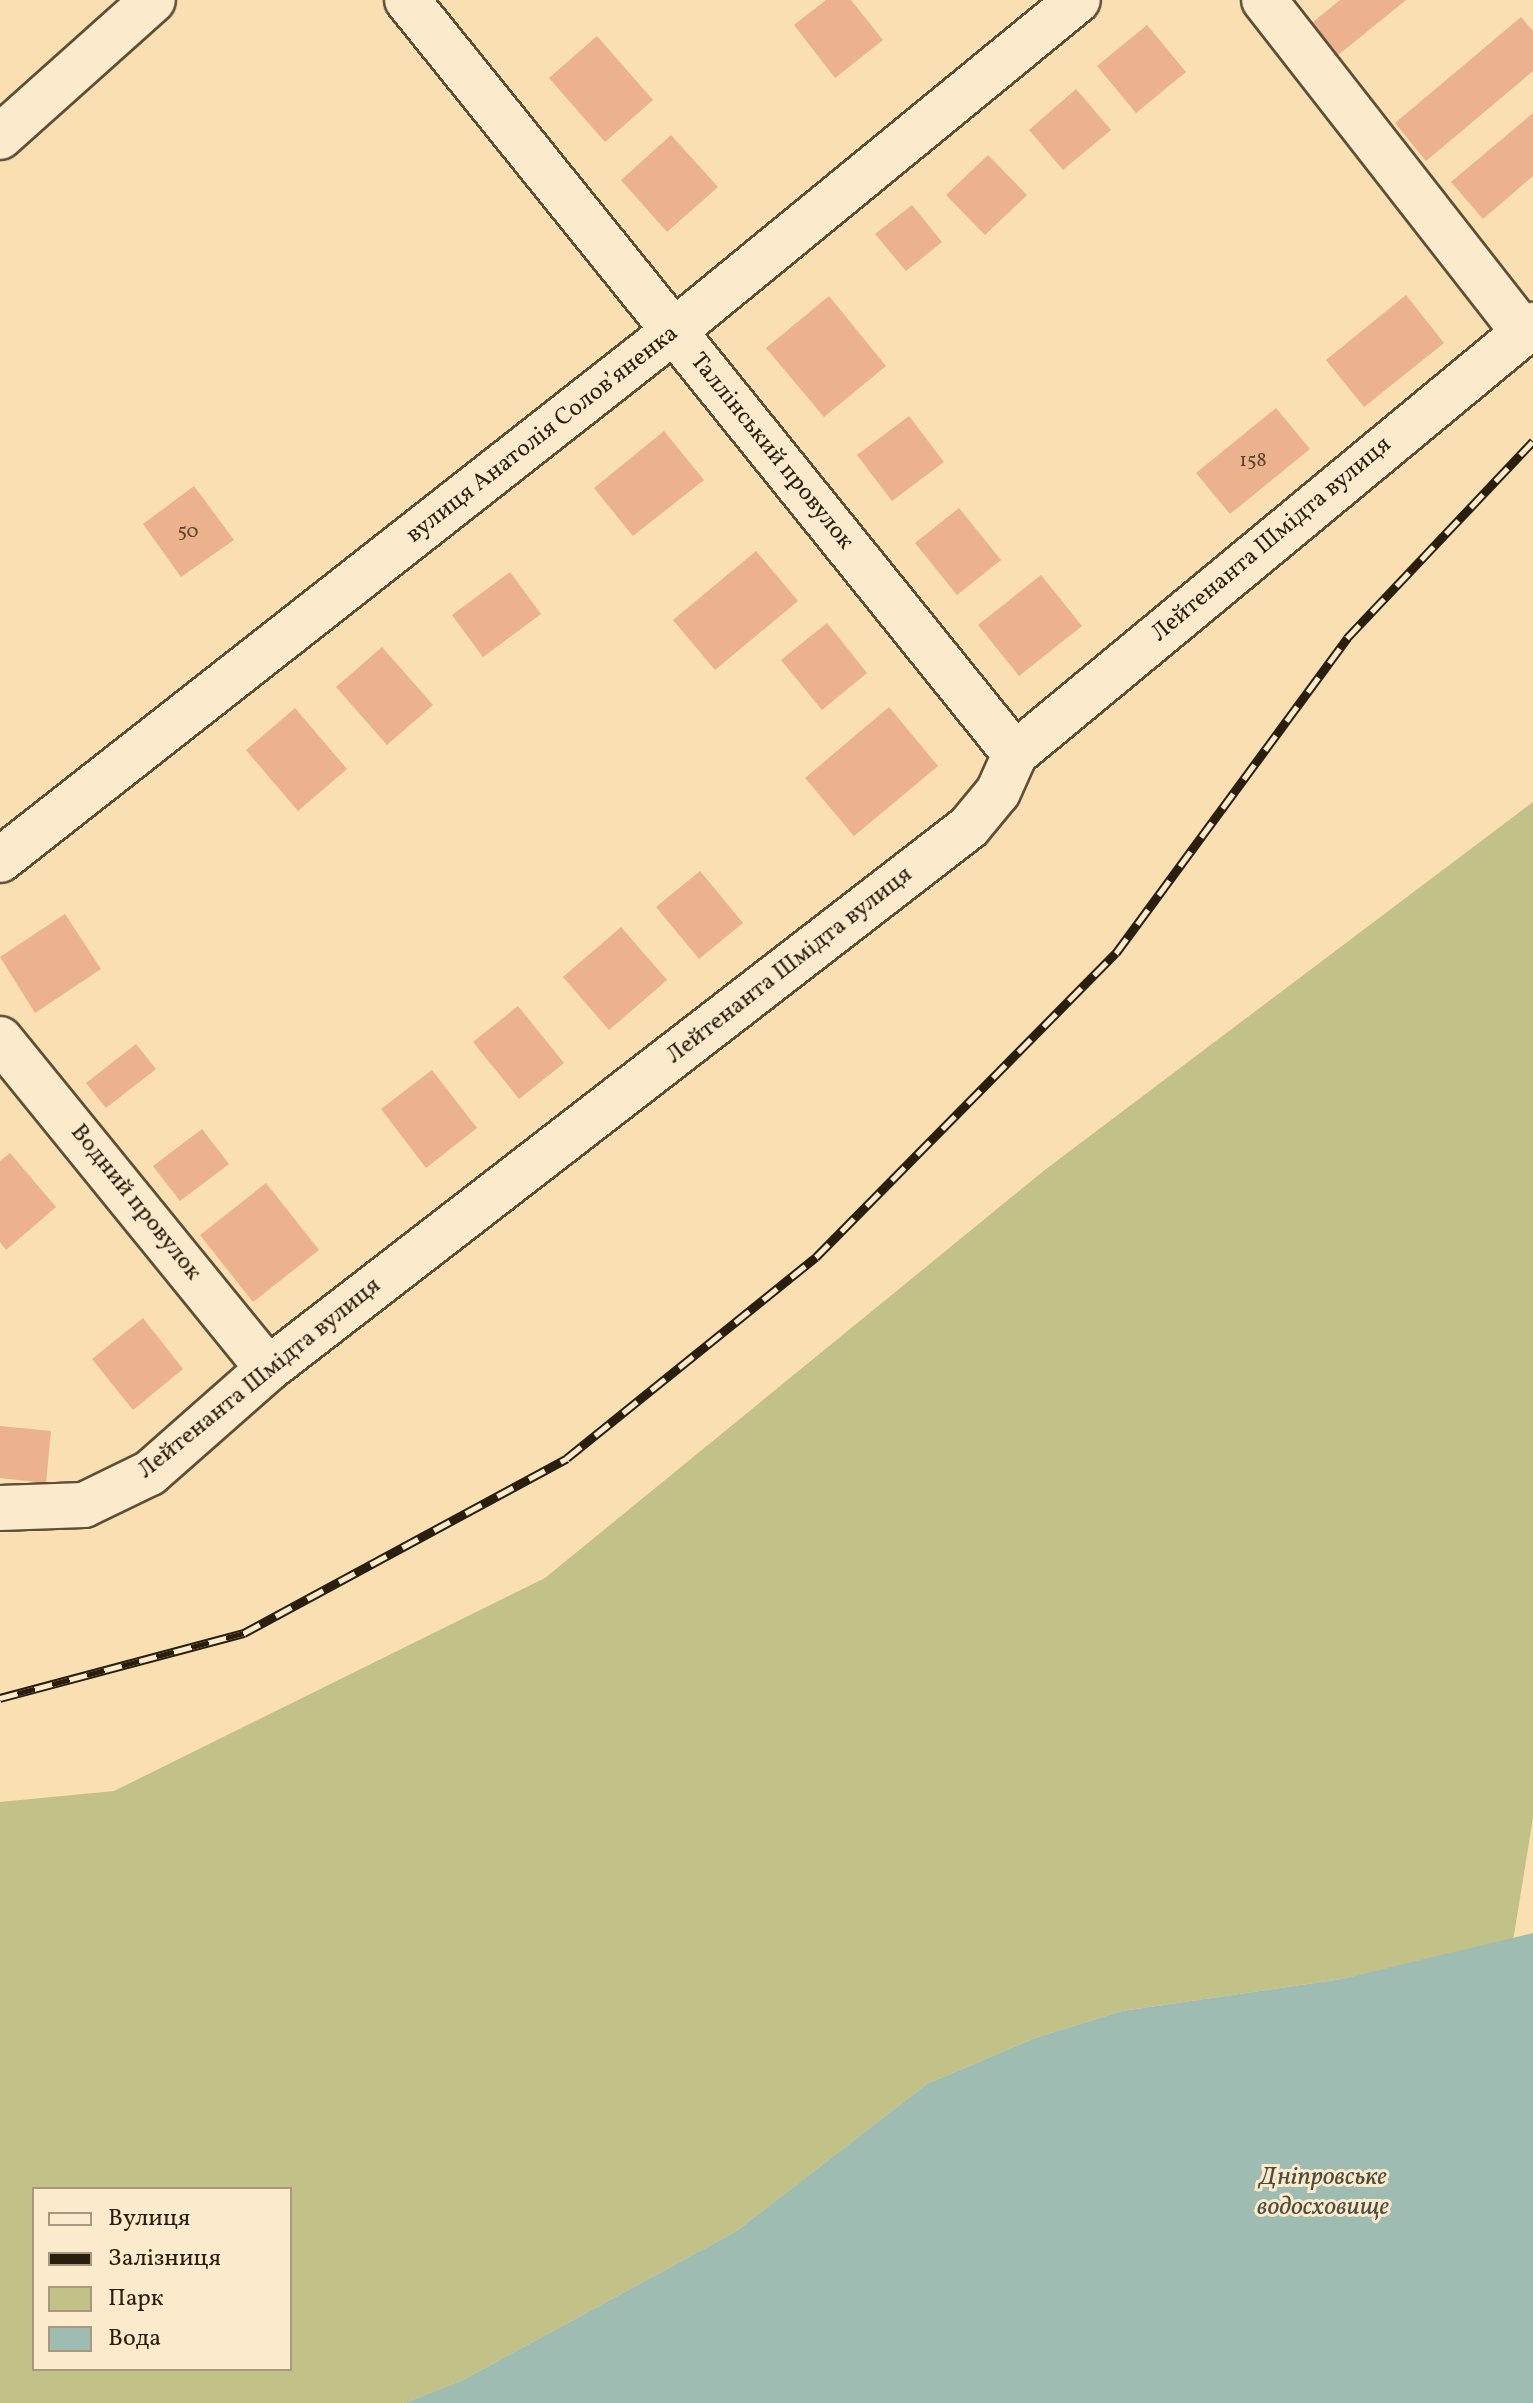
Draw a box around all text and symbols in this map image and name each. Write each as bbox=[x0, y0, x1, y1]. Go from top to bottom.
street label: вулиця Анатолія Солов’яненка bbox=[401, 320, 685, 550]
street label: Таллінський провулок bbox=[683, 348, 859, 556]
street label: Лейтенанта Шмідта вулиця bbox=[1146, 431, 1398, 649]
house number: 158 bbox=[1239, 449, 1267, 473]
house number: 50 bbox=[177, 520, 199, 544]
street label: Лейтенанта Шмідта вулиця bbox=[661, 861, 919, 1071]
street label: Водний провулок bbox=[63, 1119, 207, 1287]
street label: Лейтенанта Шмідта вулиця bbox=[133, 1272, 387, 1486]
water label: Дніпровське водосховище bbox=[1257, 2162, 1389, 2224]
legend bbox=[32, 2187, 292, 2371]
text: Вулиця bbox=[108, 2202, 190, 2236]
text: Залізниця bbox=[108, 2242, 221, 2276]
text: Парк bbox=[108, 2282, 164, 2316]
text: Вода bbox=[108, 2322, 161, 2356]

